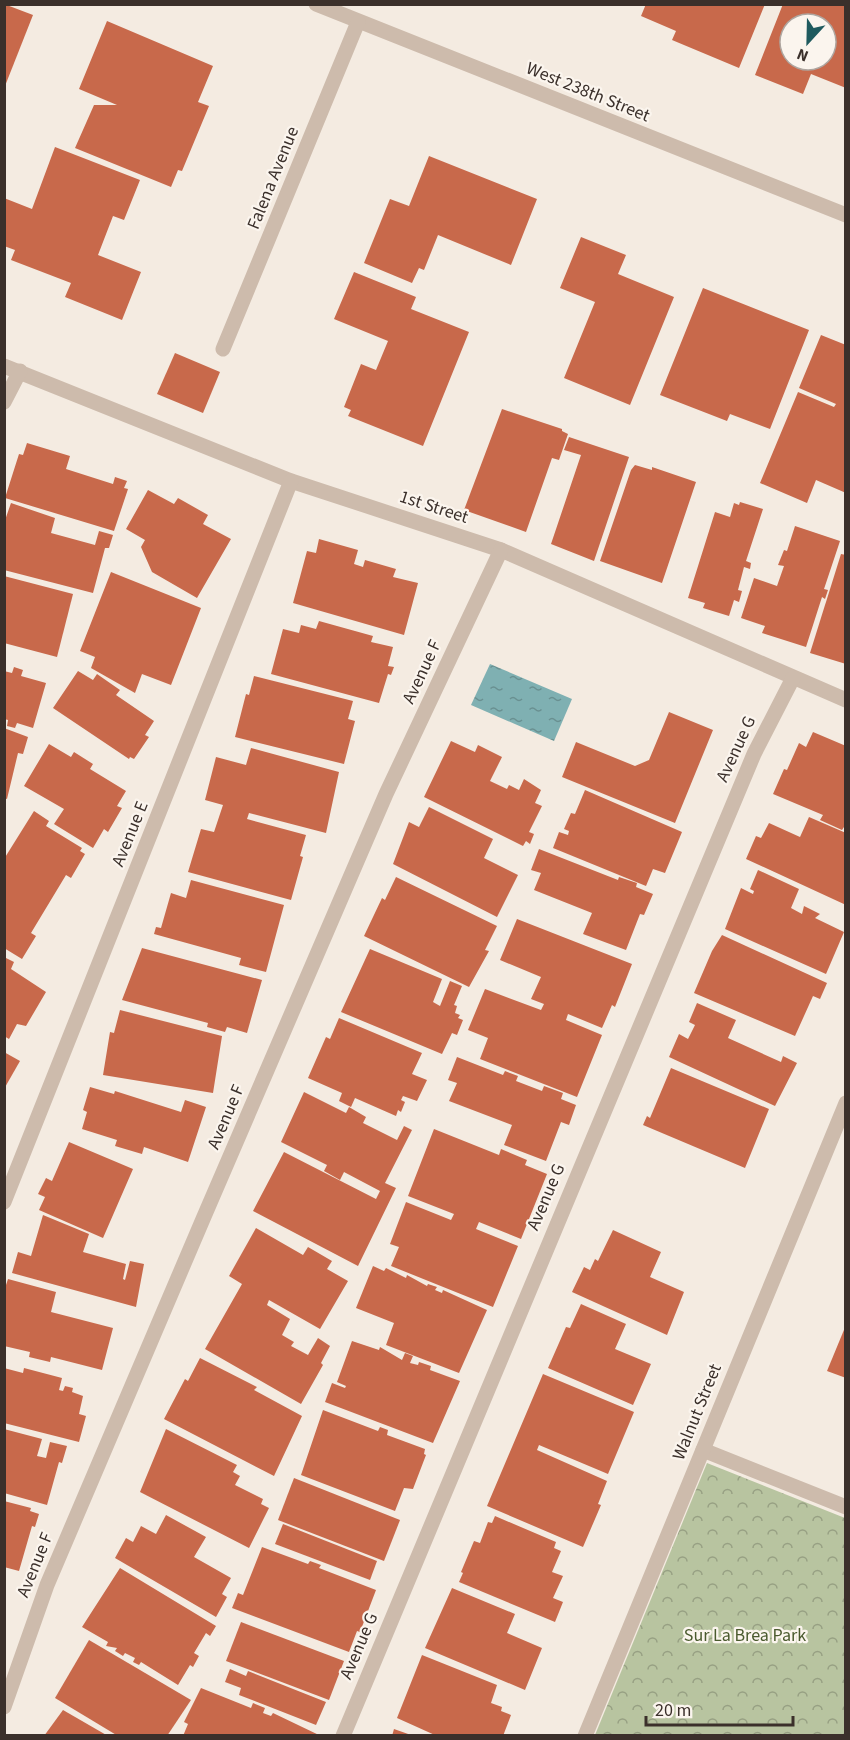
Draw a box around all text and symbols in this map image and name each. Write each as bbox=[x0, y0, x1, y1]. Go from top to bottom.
north arrow bbox=[778, 12, 838, 72]
text: N bbox=[794, 43, 812, 67]
street label: West 238th Street bbox=[522, 56, 654, 128]
street label: Falena Avenue bbox=[241, 123, 305, 233]
street label: 1st Street bbox=[396, 484, 472, 530]
street label: Avenue F bbox=[396, 636, 448, 708]
street label: Avenue G bbox=[710, 712, 762, 786]
street label: Avenue E bbox=[106, 798, 154, 870]
street label: Avenue F bbox=[201, 1081, 251, 1153]
street label: Avenue G bbox=[521, 1160, 571, 1234]
street label: Walnut Street bbox=[666, 1360, 728, 1464]
street label: Avenue F bbox=[11, 1529, 59, 1601]
street label: Avenue G bbox=[334, 1609, 384, 1683]
park label: Sur La Brea Park bbox=[684, 1623, 806, 1648]
scale bar bbox=[646, 1689, 793, 1727]
text: 20 m bbox=[655, 1698, 691, 1723]

